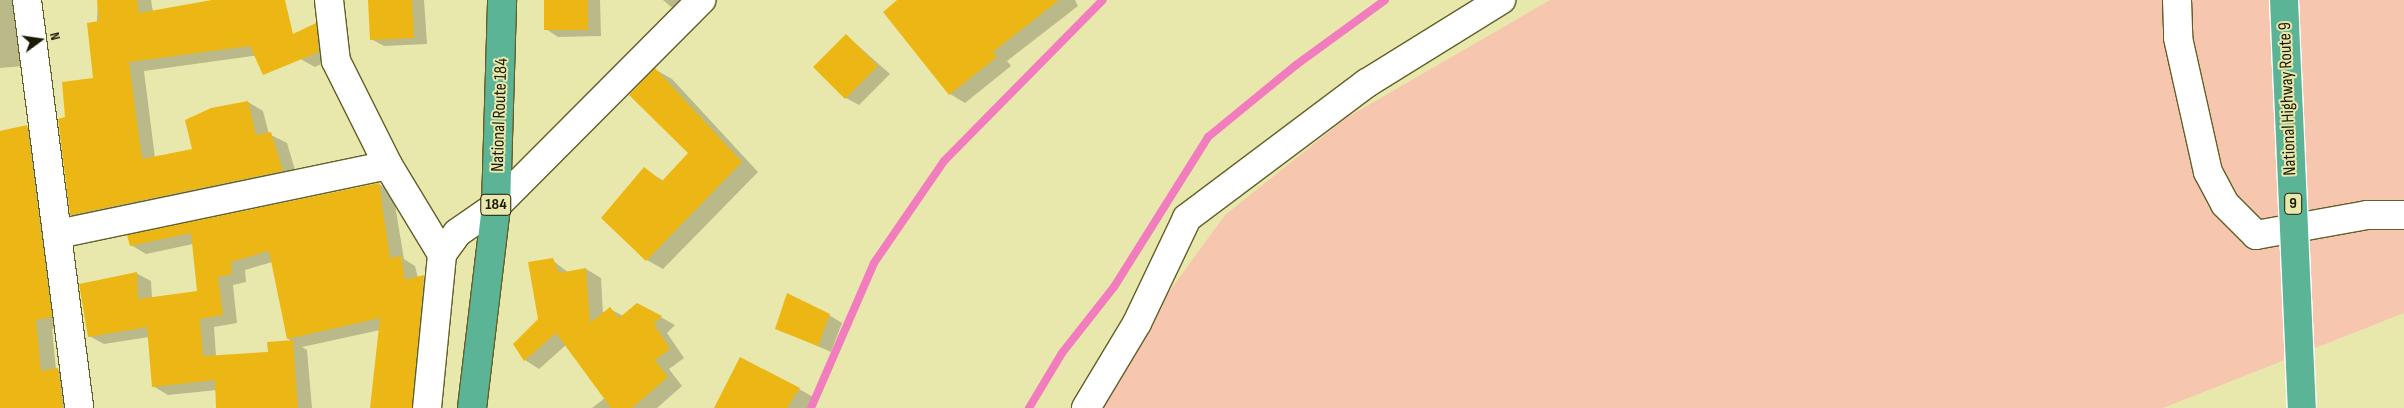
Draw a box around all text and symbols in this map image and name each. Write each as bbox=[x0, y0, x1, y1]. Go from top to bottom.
north arrow bbox=[15, 15, 65, 65]
street label: National Highway Route 9 bbox=[2275, 22, 2301, 176]
text: N bbox=[46, 31, 64, 42]
street label: National Route 184 bbox=[487, 58, 513, 172]
road number: 9 bbox=[2283, 190, 2303, 218]
road number: 184 bbox=[480, 192, 512, 218]

